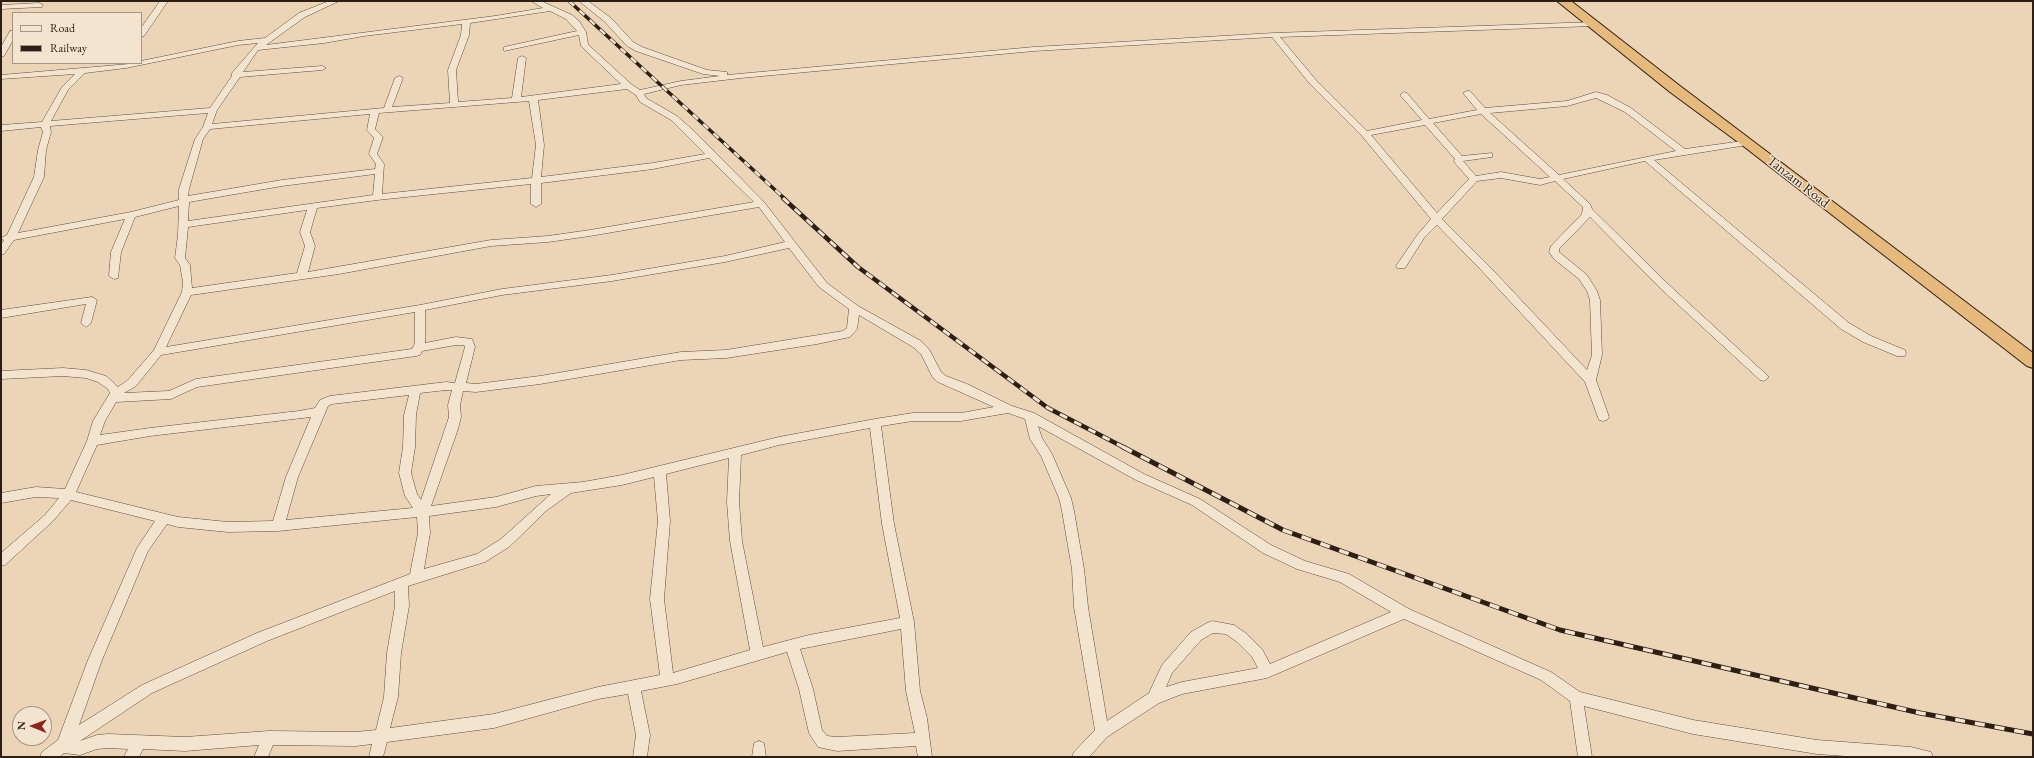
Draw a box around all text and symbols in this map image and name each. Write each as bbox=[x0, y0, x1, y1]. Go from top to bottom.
legend bbox=[12, 12, 142, 64]
text: Road bbox=[50, 20, 75, 36]
text: Railway bbox=[50, 40, 87, 56]
street label: Tanzam Road bbox=[1763, 152, 1833, 212]
north arrow bbox=[12, 706, 52, 746]
text: N bbox=[14, 721, 28, 730]

